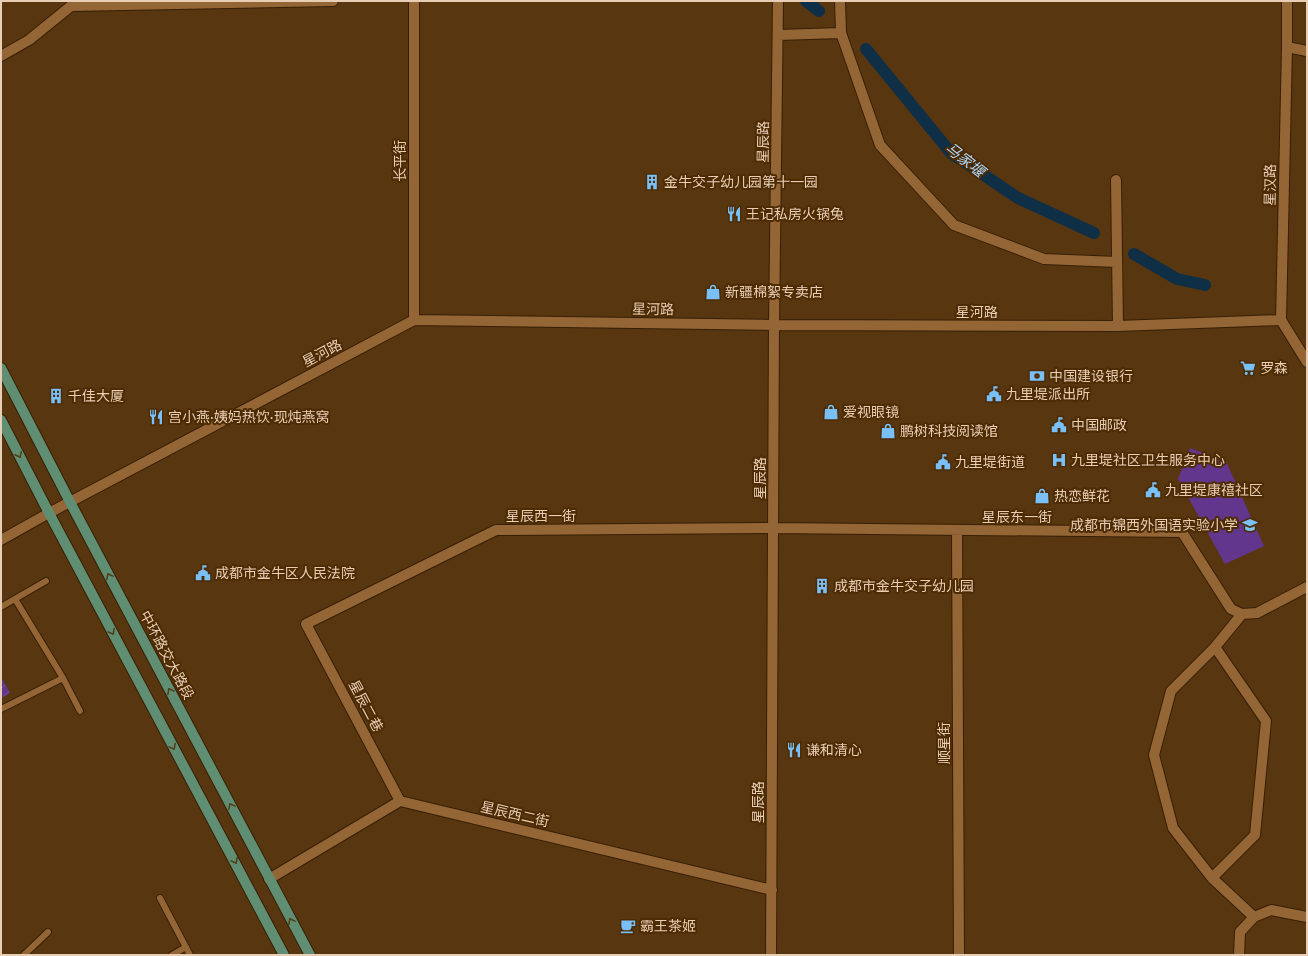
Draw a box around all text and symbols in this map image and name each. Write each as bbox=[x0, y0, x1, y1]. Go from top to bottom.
street label: 星辰路 bbox=[753, 121, 772, 163]
water label: 马家堰 bbox=[942, 137, 992, 183]
street label: 长平街 bbox=[390, 140, 409, 182]
street label: 星汉路 bbox=[1260, 164, 1279, 206]
place label: 金牛交子幼儿园第十一园 bbox=[664, 172, 818, 191]
building icon: 金牛交子幼儿园第十一园 bbox=[643, 173, 661, 191]
place label: 王记私房火锅兔 bbox=[746, 204, 844, 223]
restaurant icon: 王记私房火锅兔 bbox=[725, 205, 743, 223]
place label: 新疆棉絮专卖店 bbox=[725, 282, 823, 301]
shop icon: 新疆棉絮专卖店 bbox=[704, 283, 722, 301]
street label: 星河路 bbox=[632, 299, 674, 318]
street label: 星河路 bbox=[956, 302, 998, 321]
street label: 星河路 bbox=[299, 334, 345, 371]
place label: 罗森 bbox=[1260, 358, 1288, 377]
supermarket icon: 罗森 bbox=[1239, 359, 1257, 377]
place label: 中国建设银行 bbox=[1049, 366, 1133, 385]
bank icon: 中国建设银行 bbox=[1028, 367, 1046, 385]
place label: 九里堤派出所 bbox=[1006, 384, 1090, 403]
public building icon: 九里堤派出所 bbox=[985, 385, 1003, 403]
place label: 千佳大厦 bbox=[68, 386, 124, 405]
building icon: 千佳大厦 bbox=[47, 387, 65, 405]
place label: 爱视眼镜 bbox=[843, 402, 899, 421]
shop icon: 爱视眼镜 bbox=[822, 403, 840, 421]
place label: 宫小燕·姨妈热饮·现炖燕窝 bbox=[168, 407, 329, 426]
restaurant icon: 宫小燕·姨妈热饮·现炖燕窝 bbox=[147, 408, 165, 426]
place label: 中国邮政 bbox=[1071, 415, 1127, 434]
public building icon: 中国邮政 bbox=[1050, 416, 1068, 434]
place label: 鹏树科技阅读馆 bbox=[900, 421, 998, 440]
shop icon: 鹏树科技阅读馆 bbox=[879, 422, 897, 440]
place label: 九里堤社区卫生服务中心 bbox=[1071, 450, 1225, 469]
one-way arrow bbox=[14, 451, 22, 458]
hospital icon: 九里堤社区卫生服务中心 bbox=[1050, 451, 1068, 469]
place label: 九里堤街道 bbox=[955, 452, 1025, 471]
public building icon: 九里堤街道 bbox=[934, 453, 952, 471]
street label: 星辰路 bbox=[750, 457, 769, 499]
place label: 九里堤康禧社区 bbox=[1165, 480, 1263, 499]
public building icon: 九里堤康禧社区 bbox=[1144, 481, 1162, 499]
place label: 热恋鲜花 bbox=[1054, 486, 1110, 505]
shop icon: 热恋鲜花 bbox=[1033, 487, 1051, 505]
street label: 星辰西一街 bbox=[506, 506, 576, 525]
street label: 星辰东一街 bbox=[982, 507, 1052, 526]
place label: 成都市锦西外国语实验小学 bbox=[1070, 515, 1238, 534]
school or university icon: 成都市锦西外国语实验小学 bbox=[1241, 516, 1259, 534]
place label: 成都市金牛区人民法院 bbox=[215, 563, 355, 582]
public building icon: 成都市金牛区人民法院 bbox=[194, 564, 212, 582]
one-way arrow bbox=[106, 573, 114, 580]
place label: 成都市金牛交子幼儿园 bbox=[834, 576, 974, 595]
building icon: 成都市金牛交子幼儿园 bbox=[813, 577, 831, 595]
street label: 中环路交大路段 bbox=[136, 607, 199, 702]
one-way arrow bbox=[107, 628, 115, 635]
street label: 星辰二巷 bbox=[345, 677, 388, 735]
one-way arrow bbox=[167, 687, 175, 695]
street label: 顺星街 bbox=[934, 722, 953, 764]
place label: 谦和清心 bbox=[806, 740, 862, 759]
restaurant icon: 谦和清心 bbox=[785, 741, 803, 759]
one-way arrow bbox=[169, 743, 176, 750]
street label: 星辰路 bbox=[748, 781, 767, 823]
street label: 星辰西二街 bbox=[479, 796, 551, 831]
one-way arrow bbox=[228, 802, 235, 810]
one-way arrow bbox=[230, 857, 237, 865]
place label: 霸王茶姬 bbox=[640, 916, 696, 935]
one-way arrow bbox=[289, 917, 296, 925]
cafe icon: 霸王茶姬 bbox=[619, 917, 637, 935]

